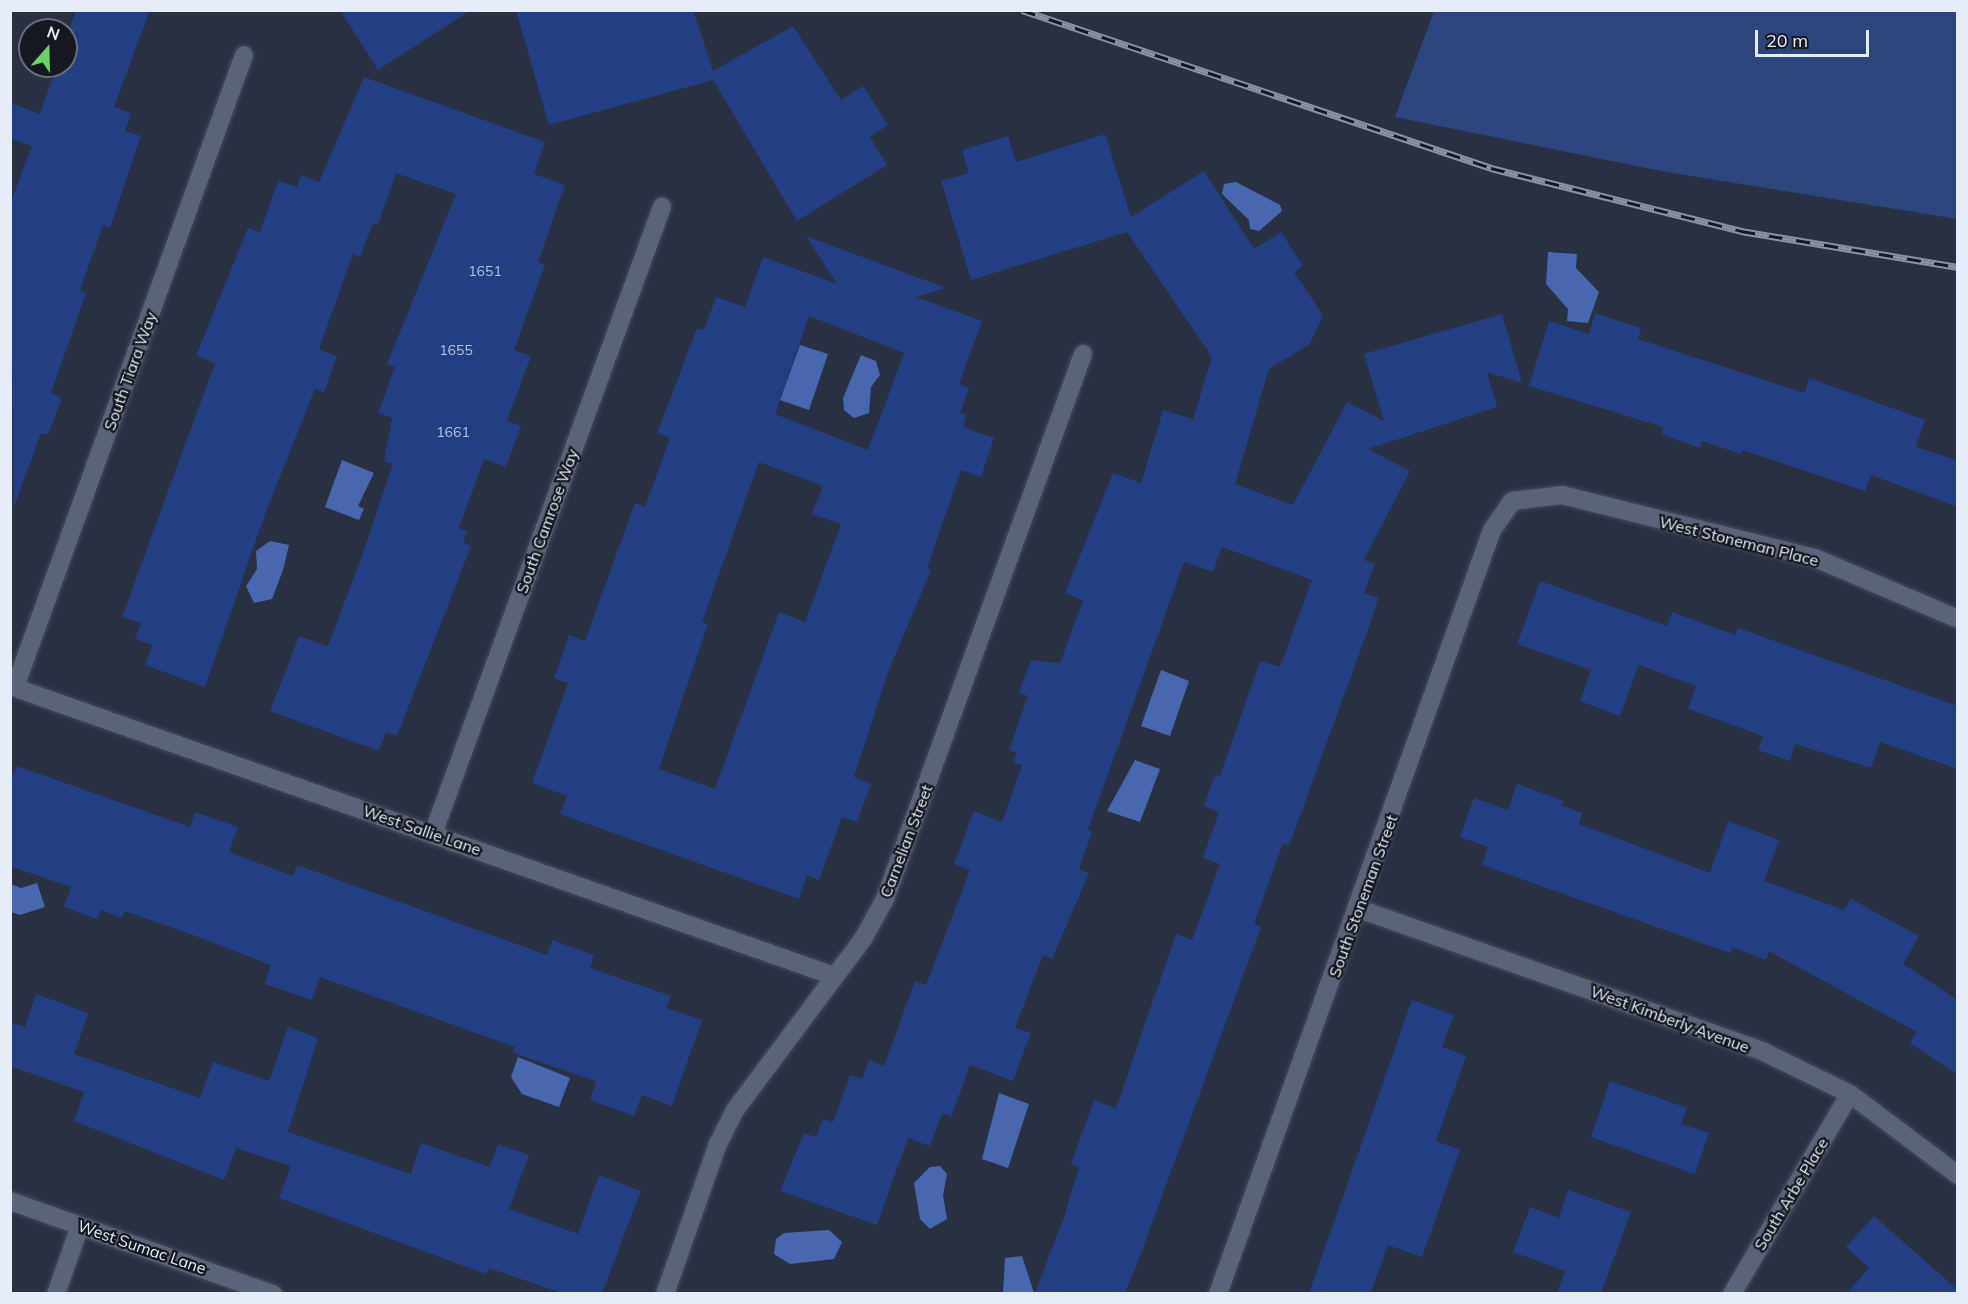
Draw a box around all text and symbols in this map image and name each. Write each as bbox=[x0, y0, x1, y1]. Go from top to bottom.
north arrow bbox=[18, 18, 78, 78]
scale bar bbox=[1758, 18, 1872, 56]
text: N bbox=[44, 21, 63, 44]
text: 20 m bbox=[1766, 29, 1808, 52]
house number: 1651 bbox=[468, 263, 502, 279]
street label: South Tiara Way bbox=[100, 309, 160, 433]
house number: 1655 bbox=[439, 342, 473, 358]
house number: 1661 bbox=[436, 424, 470, 440]
street label: South Camrose Way bbox=[512, 446, 582, 596]
street label: West Stoneman Place bbox=[1657, 512, 1821, 570]
street label: Carnelian Street bbox=[876, 782, 936, 900]
street label: West Sallie Lane bbox=[361, 801, 483, 859]
street label: South Stoneman Street bbox=[1325, 812, 1401, 980]
street label: West Kimberly Avenue bbox=[1588, 981, 1752, 1057]
street label: South Arbe Place bbox=[1750, 1134, 1832, 1254]
street label: West Sumac Lane bbox=[75, 1216, 209, 1278]

